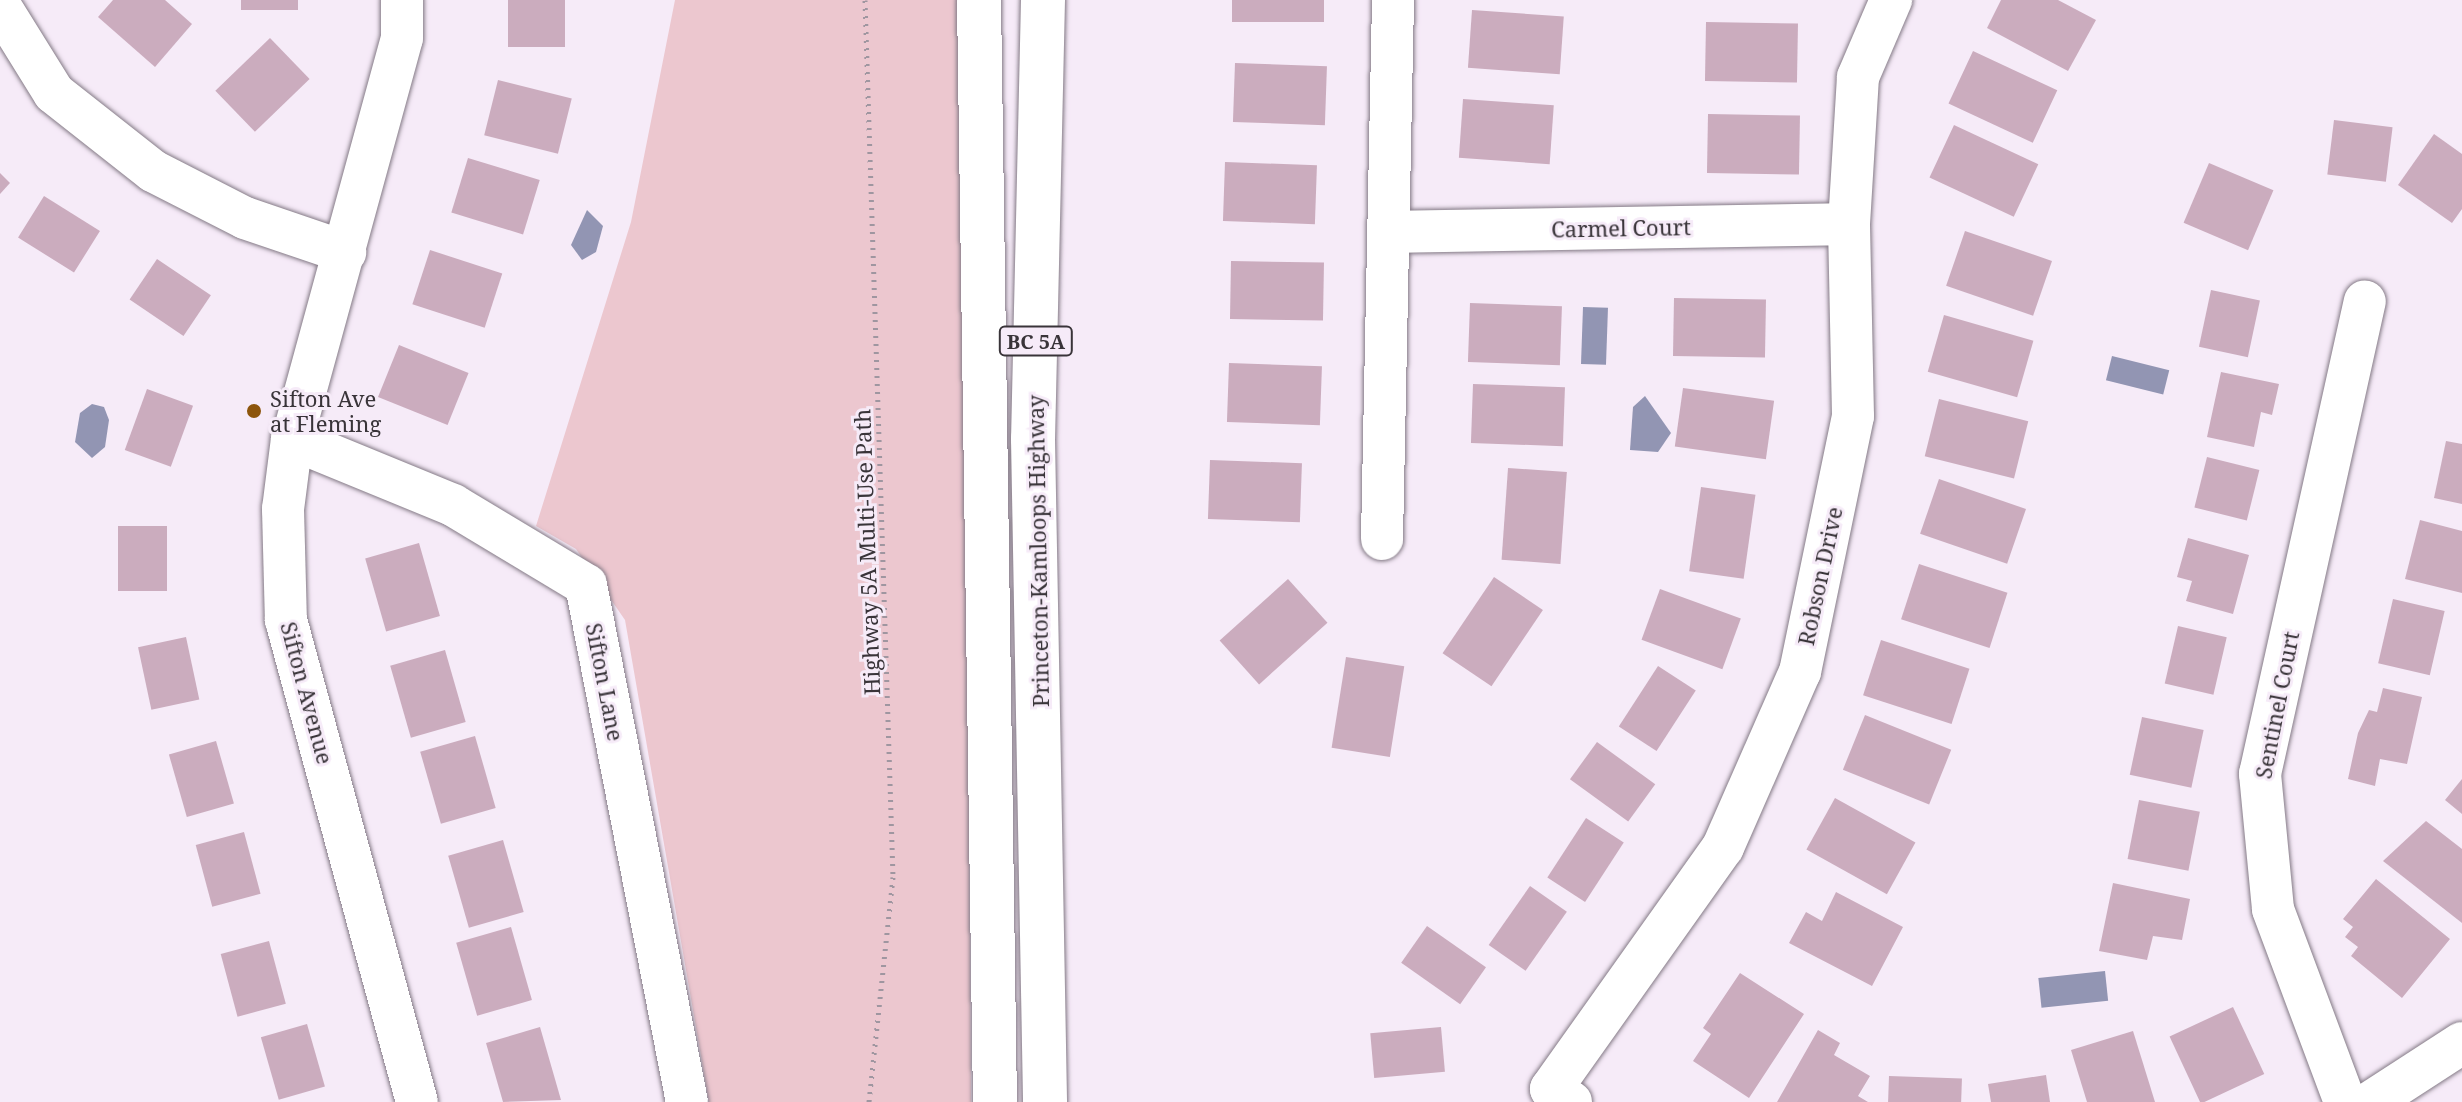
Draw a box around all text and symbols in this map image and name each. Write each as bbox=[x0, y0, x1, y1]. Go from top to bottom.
street label: Carmel Court bbox=[1551, 214, 1691, 242]
road number: BC 5A bbox=[998, 325, 1074, 357]
place label: Sifton Ave at Fleming bbox=[270, 385, 381, 436]
street label: Princeton-Kamloops Highway bbox=[1022, 395, 1054, 707]
marker: Sifton Ave at Fleming bbox=[245, 402, 263, 420]
street label: Highway 5A Multi-Use Path bbox=[849, 408, 885, 696]
street label: Robson Drive bbox=[1792, 504, 1848, 648]
street label: Sifton Avenue bbox=[275, 619, 339, 767]
street label: Sifton Lane bbox=[581, 621, 629, 743]
street label: Sentinel Court bbox=[2250, 629, 2304, 781]

